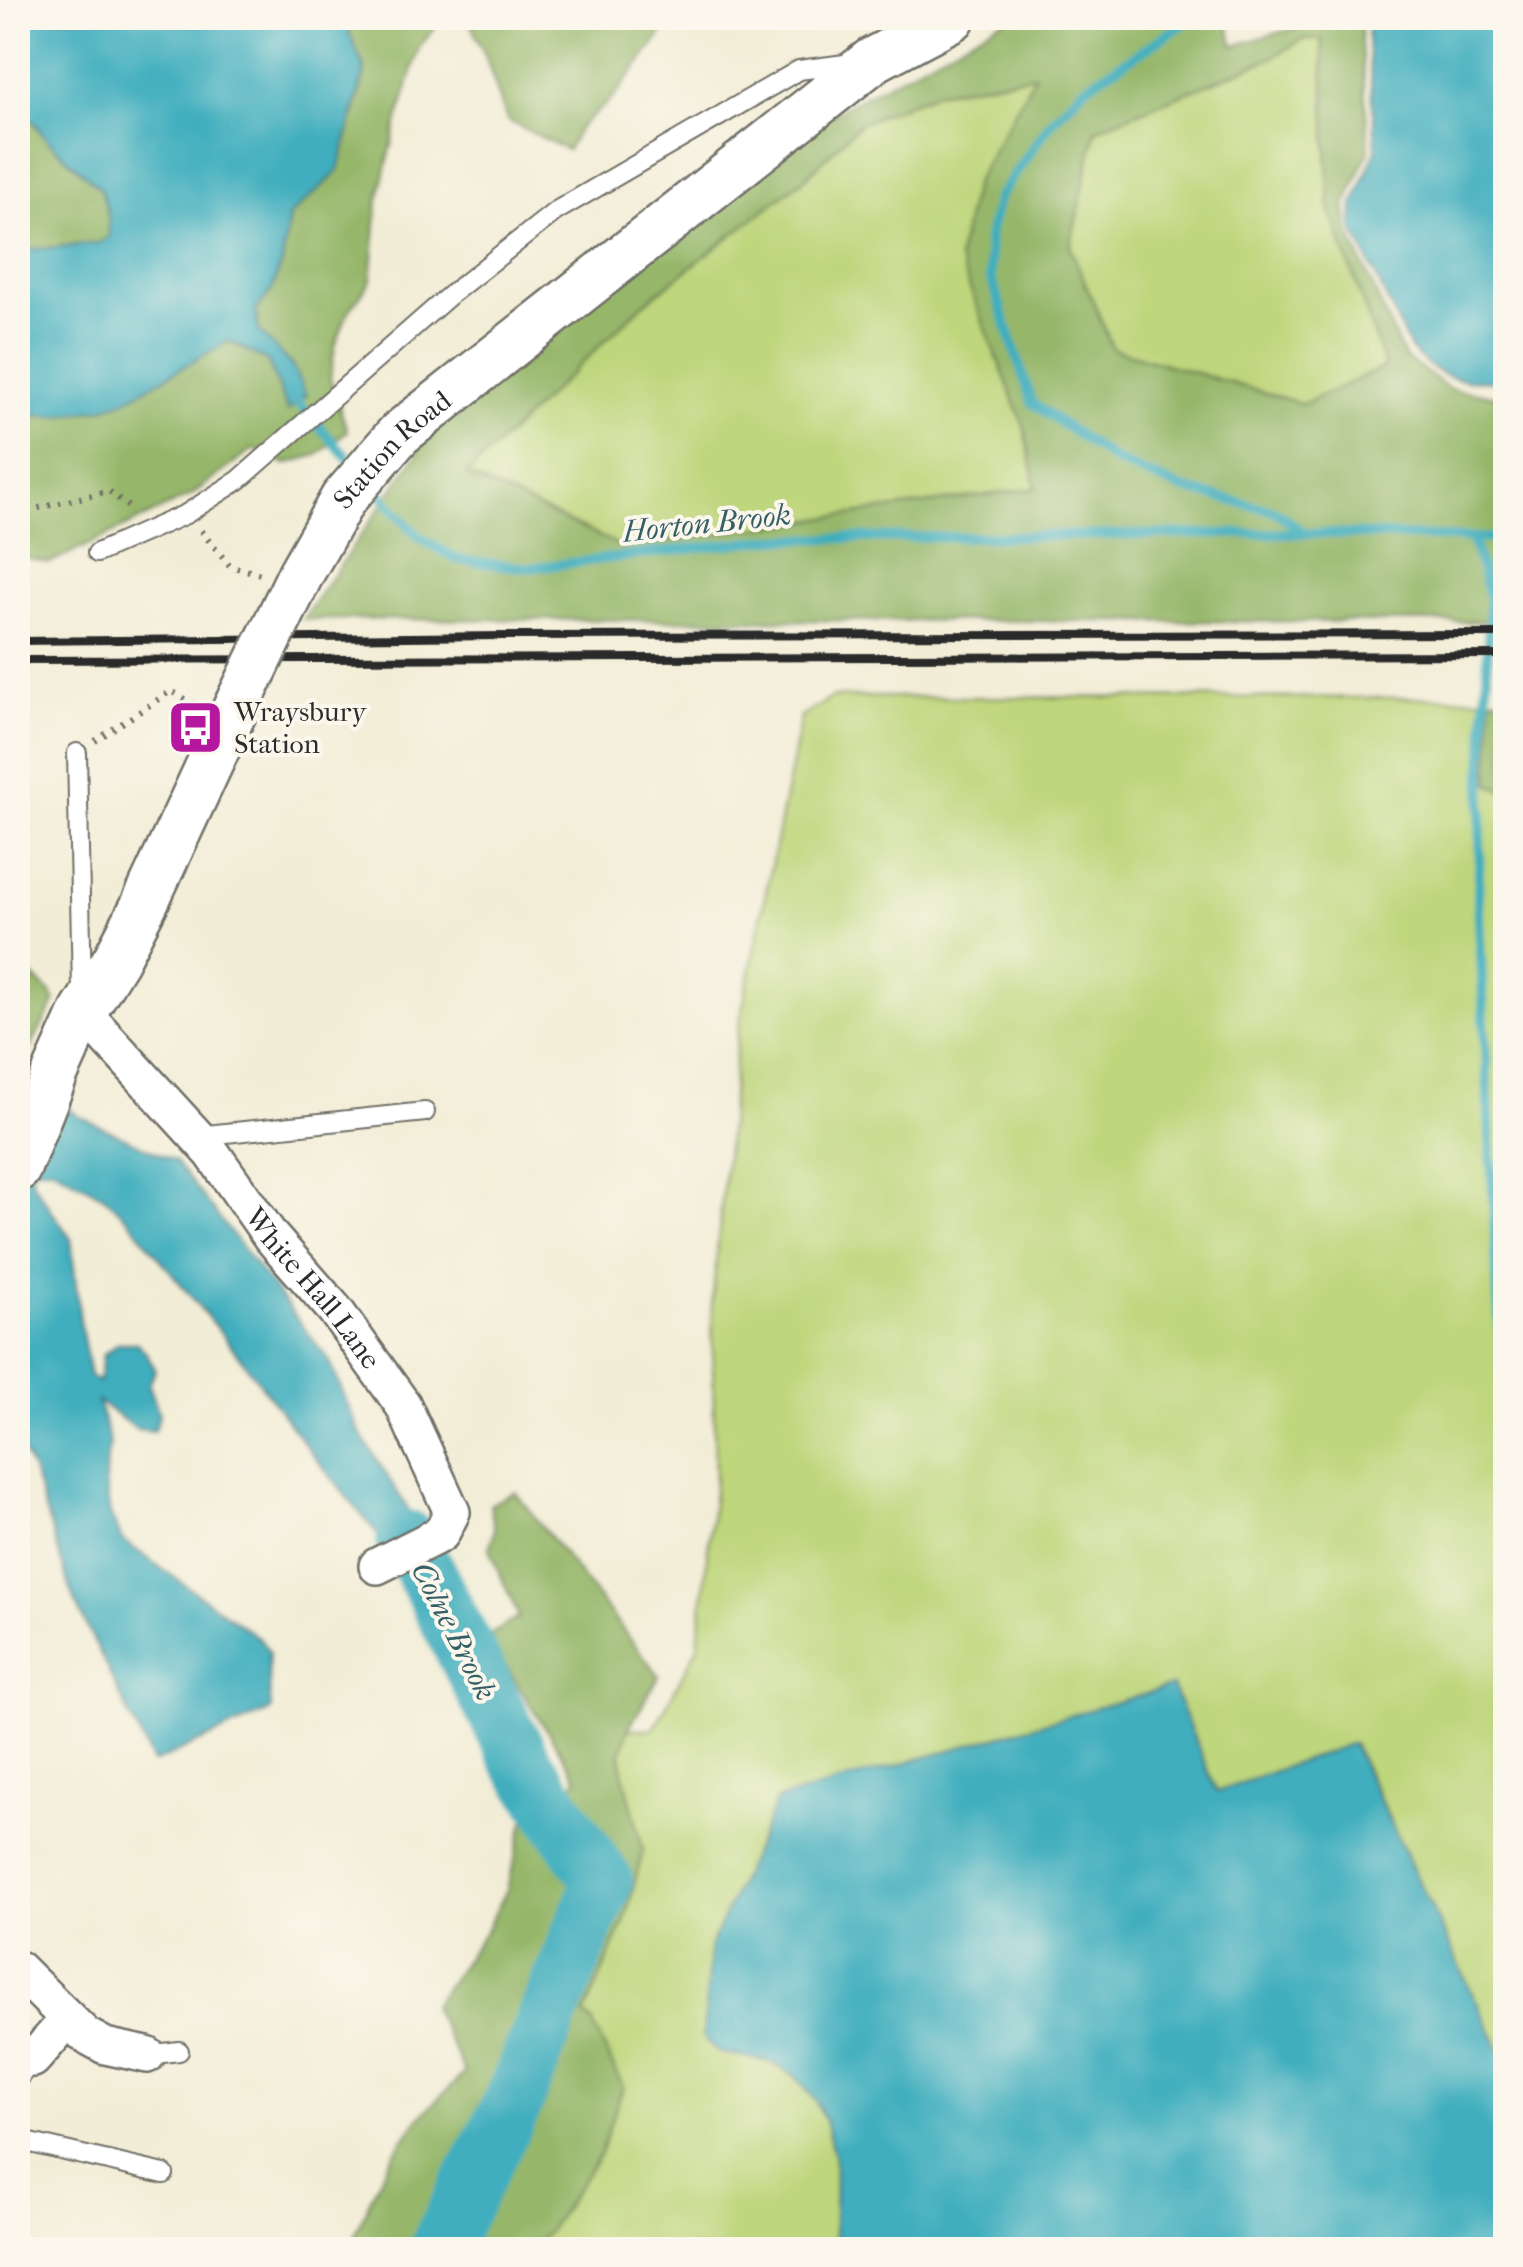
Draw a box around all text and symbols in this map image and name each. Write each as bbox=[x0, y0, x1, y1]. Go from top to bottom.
street label: Station Road bbox=[326, 383, 458, 516]
water label: Horton Brook bbox=[620, 497, 793, 550]
place label: Wraysbury Station bbox=[233, 695, 368, 760]
bus stop icon: Wraysbury Station bbox=[165, 697, 225, 757]
street label: White Hall Lane bbox=[238, 1200, 388, 1375]
water label: Colne Brook bbox=[404, 1556, 503, 1706]

